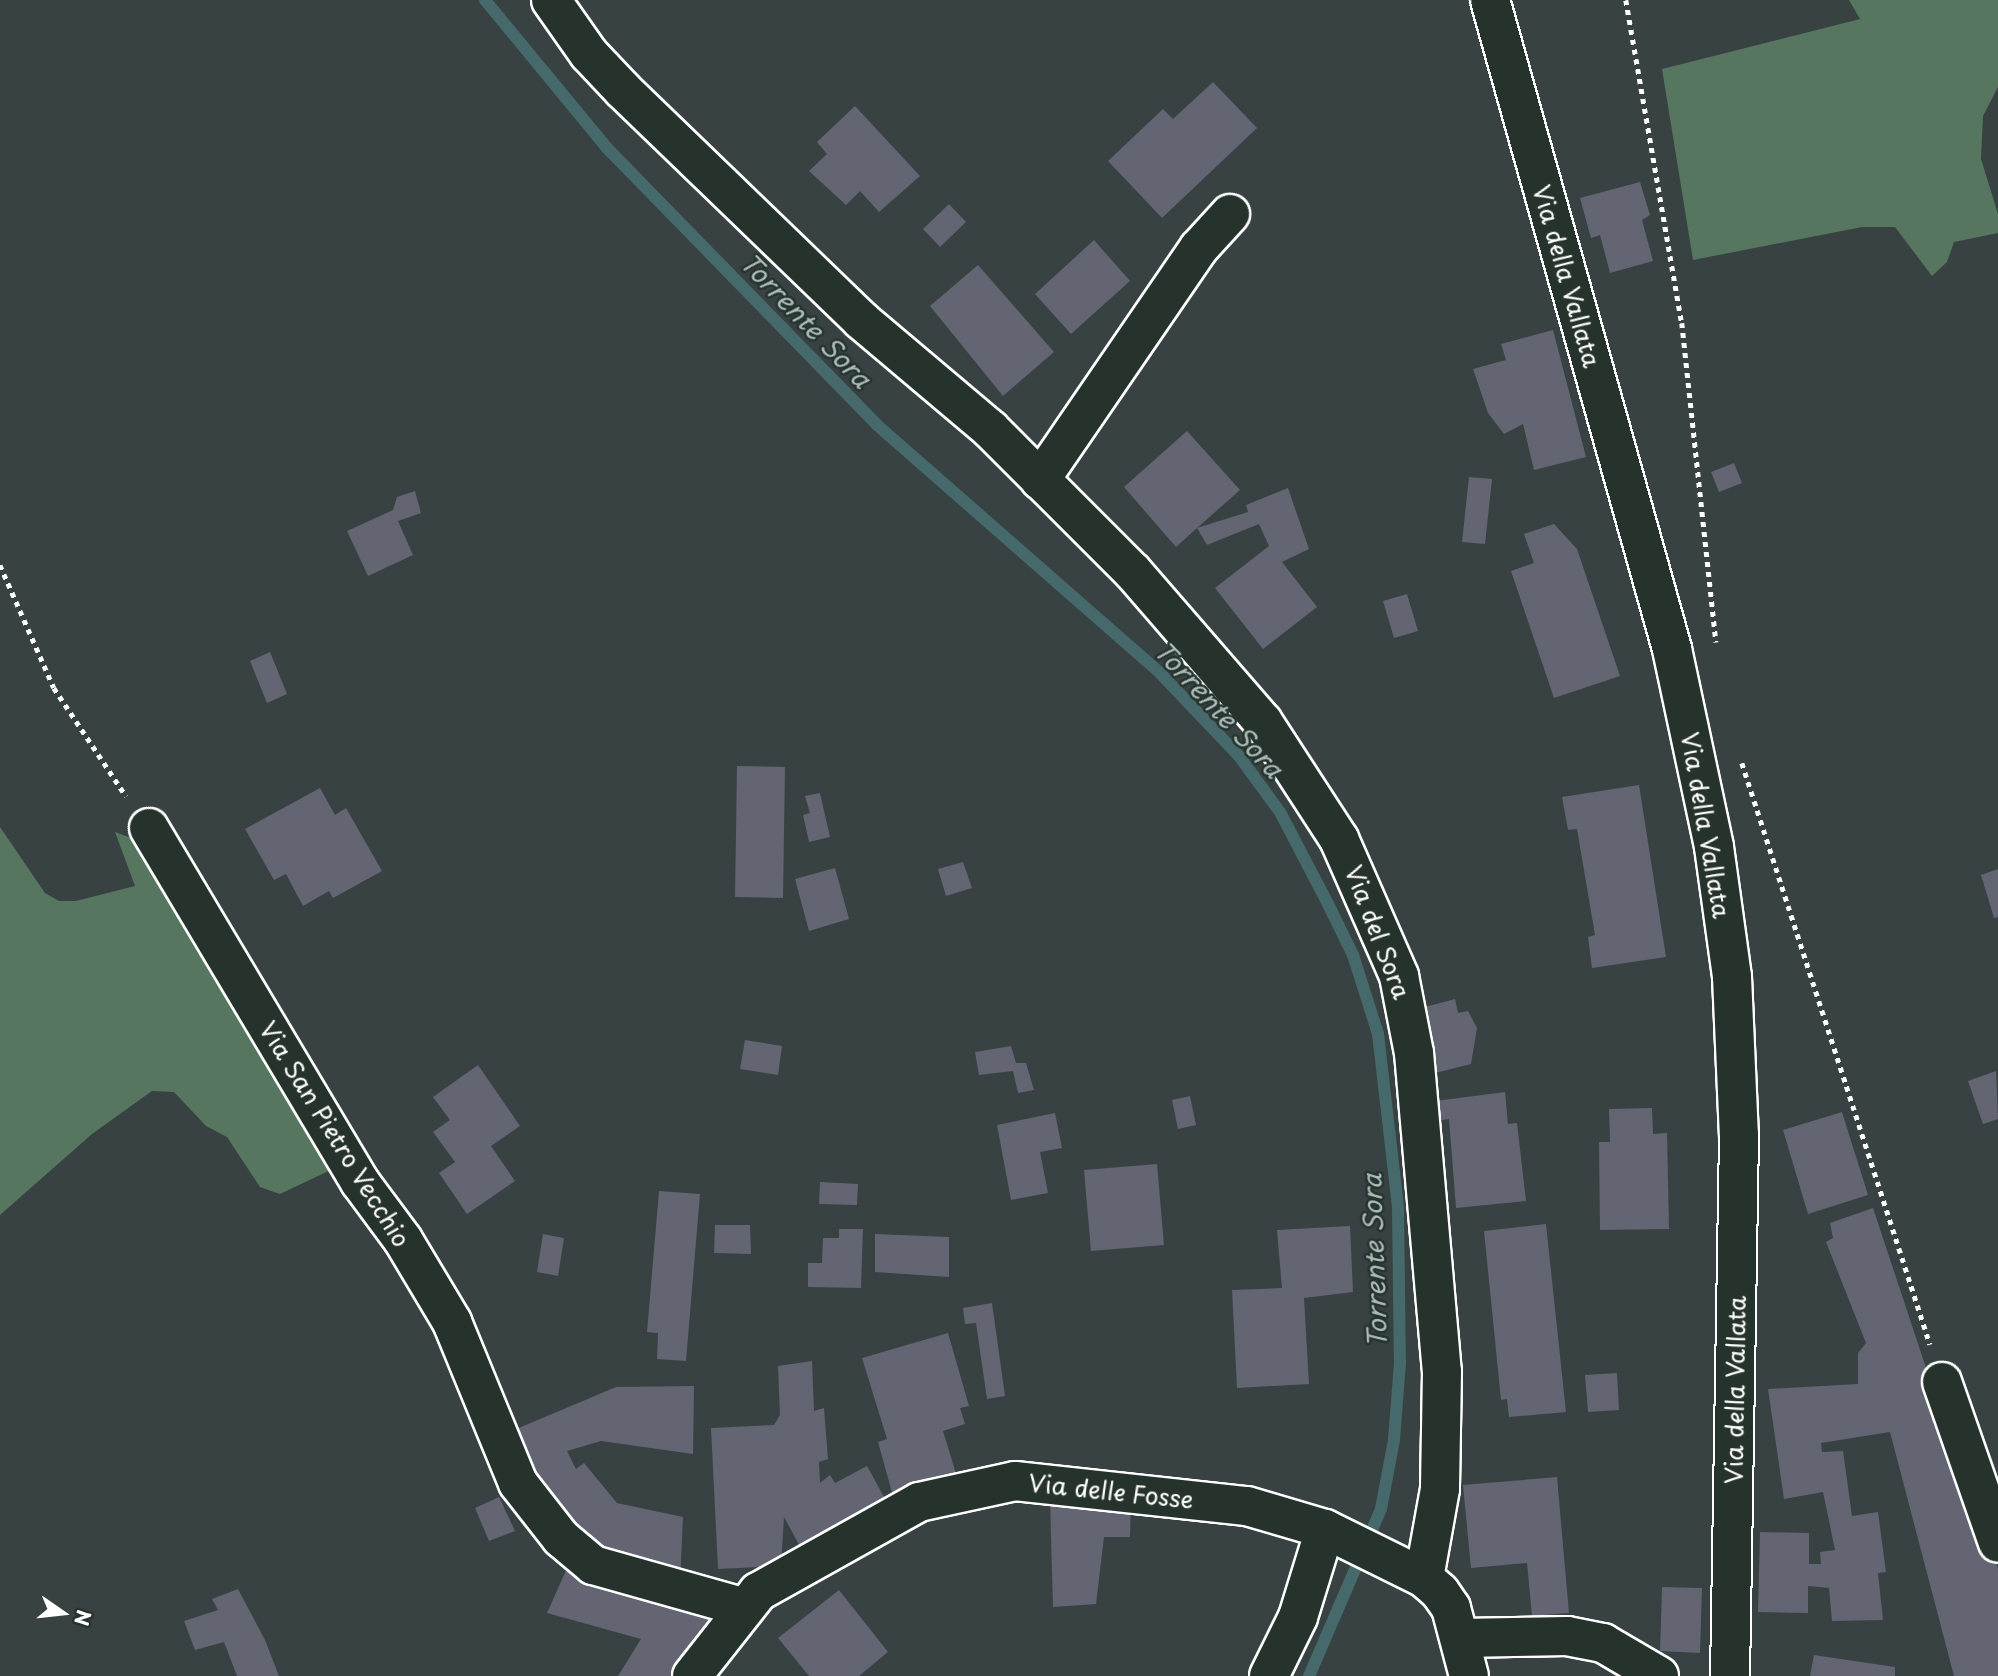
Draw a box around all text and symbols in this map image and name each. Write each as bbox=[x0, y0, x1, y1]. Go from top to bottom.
street label: Via della Vallata bbox=[1527, 181, 1607, 371]
water label: Torrente Sora bbox=[734, 247, 878, 393]
water label: Torrente Sora bbox=[1148, 635, 1290, 783]
street label: Via della Vallata bbox=[1675, 730, 1737, 920]
street label: Via del Sora bbox=[1339, 861, 1417, 1003]
street label: Via San Pietro Vecchio bbox=[254, 1016, 416, 1252]
water label: Torrente Sora bbox=[1355, 1174, 1393, 1348]
street label: Via della Vallata bbox=[1719, 1295, 1751, 1485]
street label: Via delle Fosse bbox=[1026, 1468, 1196, 1514]
north arrow bbox=[28, 1578, 98, 1648]
text: N bbox=[68, 1607, 99, 1629]

